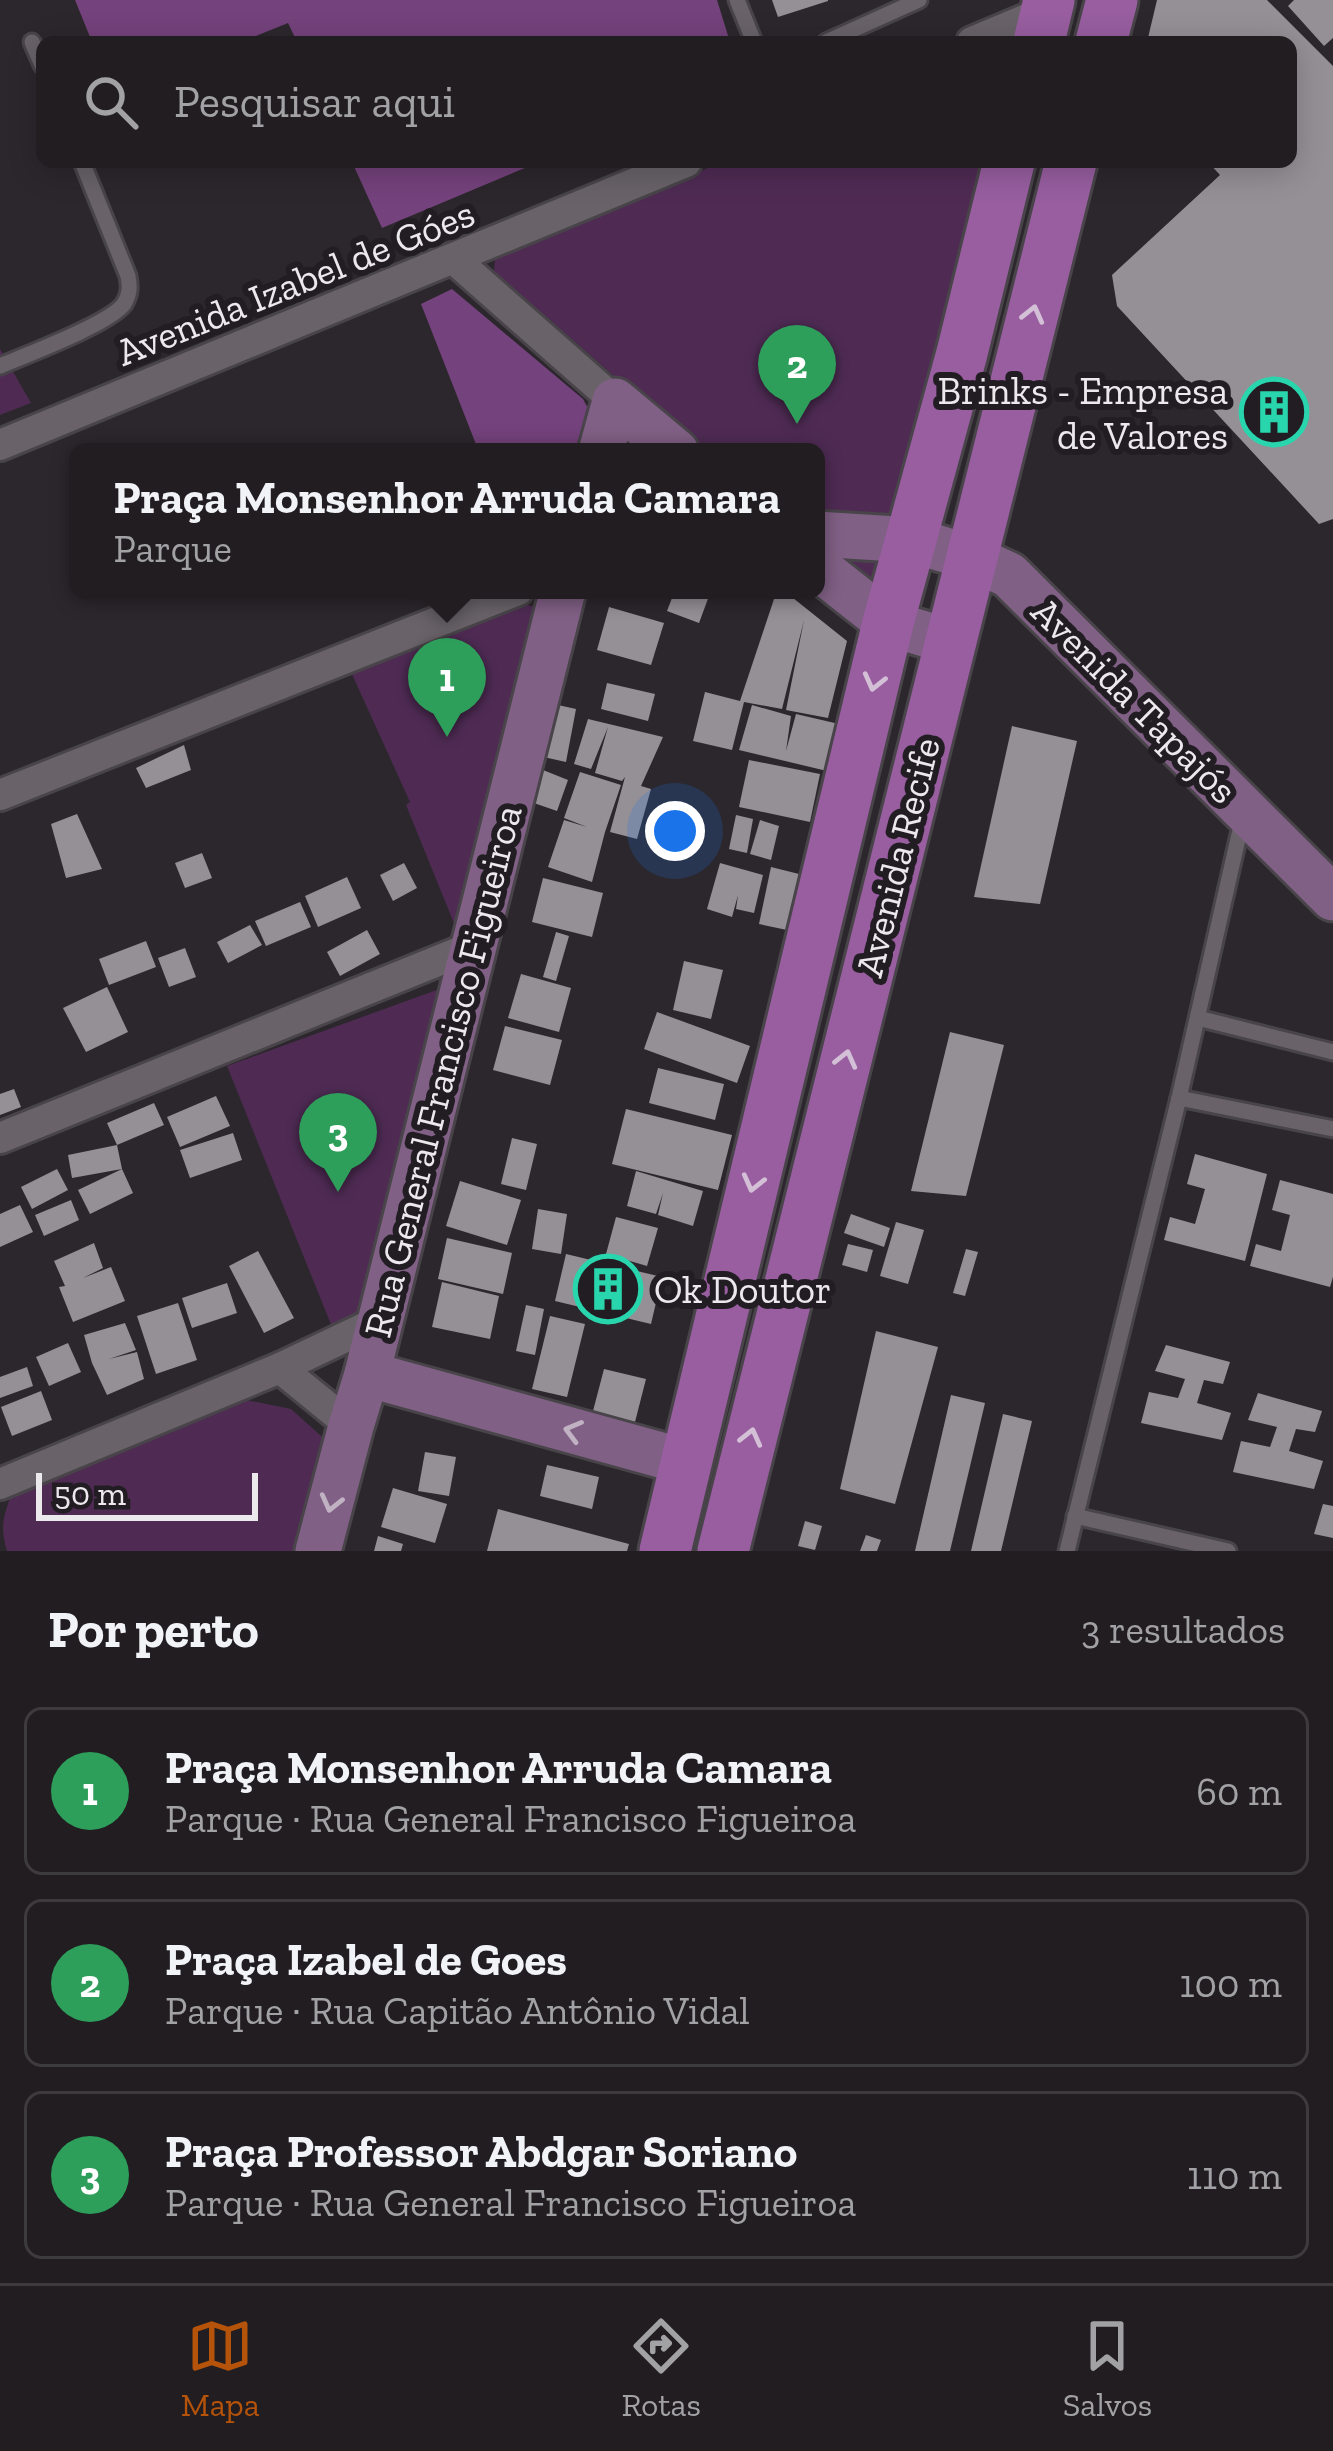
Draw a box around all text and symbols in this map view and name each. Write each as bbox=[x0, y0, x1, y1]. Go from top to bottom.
search box bbox=[36, 36, 1297, 168]
icon: search bbox=[78, 69, 144, 135]
text: Pesquisar aqui bbox=[174, 75, 455, 129]
street label: Avenida Izabel de Góes bbox=[109, 189, 481, 376]
one-way arrow bbox=[1019, 305, 1044, 325]
pin: 2 bbox=[758, 325, 836, 424]
place label: Brinks - Empresa de Valores bbox=[937, 367, 1228, 459]
building icon: Brinks - Empresa de Valores bbox=[1239, 377, 1309, 447]
popup bbox=[69, 443, 825, 599]
text: Praça Monsenhor Arruda Camara bbox=[113, 471, 781, 525]
text: Parque bbox=[113, 525, 232, 572]
street label: Avenida Tapajós bbox=[1022, 588, 1247, 813]
pin: 1 bbox=[408, 638, 486, 737]
one-way arrow bbox=[863, 671, 888, 691]
street label: Avenida Recife bbox=[845, 733, 950, 982]
street label: Rua General Francisco Figueiroa bbox=[354, 800, 531, 1342]
your location bbox=[645, 801, 705, 861]
one-way arrow bbox=[832, 1050, 857, 1070]
pin: 3 bbox=[299, 1093, 377, 1192]
one-way arrow bbox=[742, 1173, 767, 1193]
building icon: Ok Doutor bbox=[573, 1254, 643, 1324]
place label: Ok Doutor bbox=[654, 1266, 831, 1313]
one-way arrow bbox=[563, 1420, 584, 1445]
one-way arrow bbox=[737, 1428, 762, 1448]
scale bar bbox=[36, 1467, 258, 1520]
text: 50 m bbox=[54, 1474, 126, 1513]
one-way arrow bbox=[320, 1492, 345, 1513]
text: Por perto bbox=[48, 1599, 259, 1660]
text: 3 resultados bbox=[1081, 1606, 1285, 1653]
text: Praça Monsenhor Arruda Camara bbox=[165, 1741, 832, 1795]
text: 1 bbox=[82, 1768, 98, 1815]
text: 60 m bbox=[1196, 1768, 1282, 1815]
text: Parque · Rua General Francisco Figueiroa bbox=[165, 1795, 856, 1842]
text: Praça Izabel de Goes bbox=[165, 1933, 567, 1987]
text: 2 bbox=[80, 1960, 100, 2007]
text: 100 m bbox=[1180, 1960, 1282, 2007]
text: Parque · Rua Capitão Antônio Vidal bbox=[165, 1987, 750, 2034]
text: Praça Professor Abdgar Soriano bbox=[165, 2125, 797, 2179]
text: 3 bbox=[80, 2152, 100, 2199]
text: 110 m bbox=[1187, 2152, 1282, 2199]
text: Parque · Rua General Francisco Figueiroa bbox=[165, 2179, 856, 2226]
tab: Mapa bbox=[181, 2313, 260, 2424]
tab: Rotas bbox=[621, 2313, 701, 2424]
tab: Salvos bbox=[1063, 2313, 1152, 2424]

